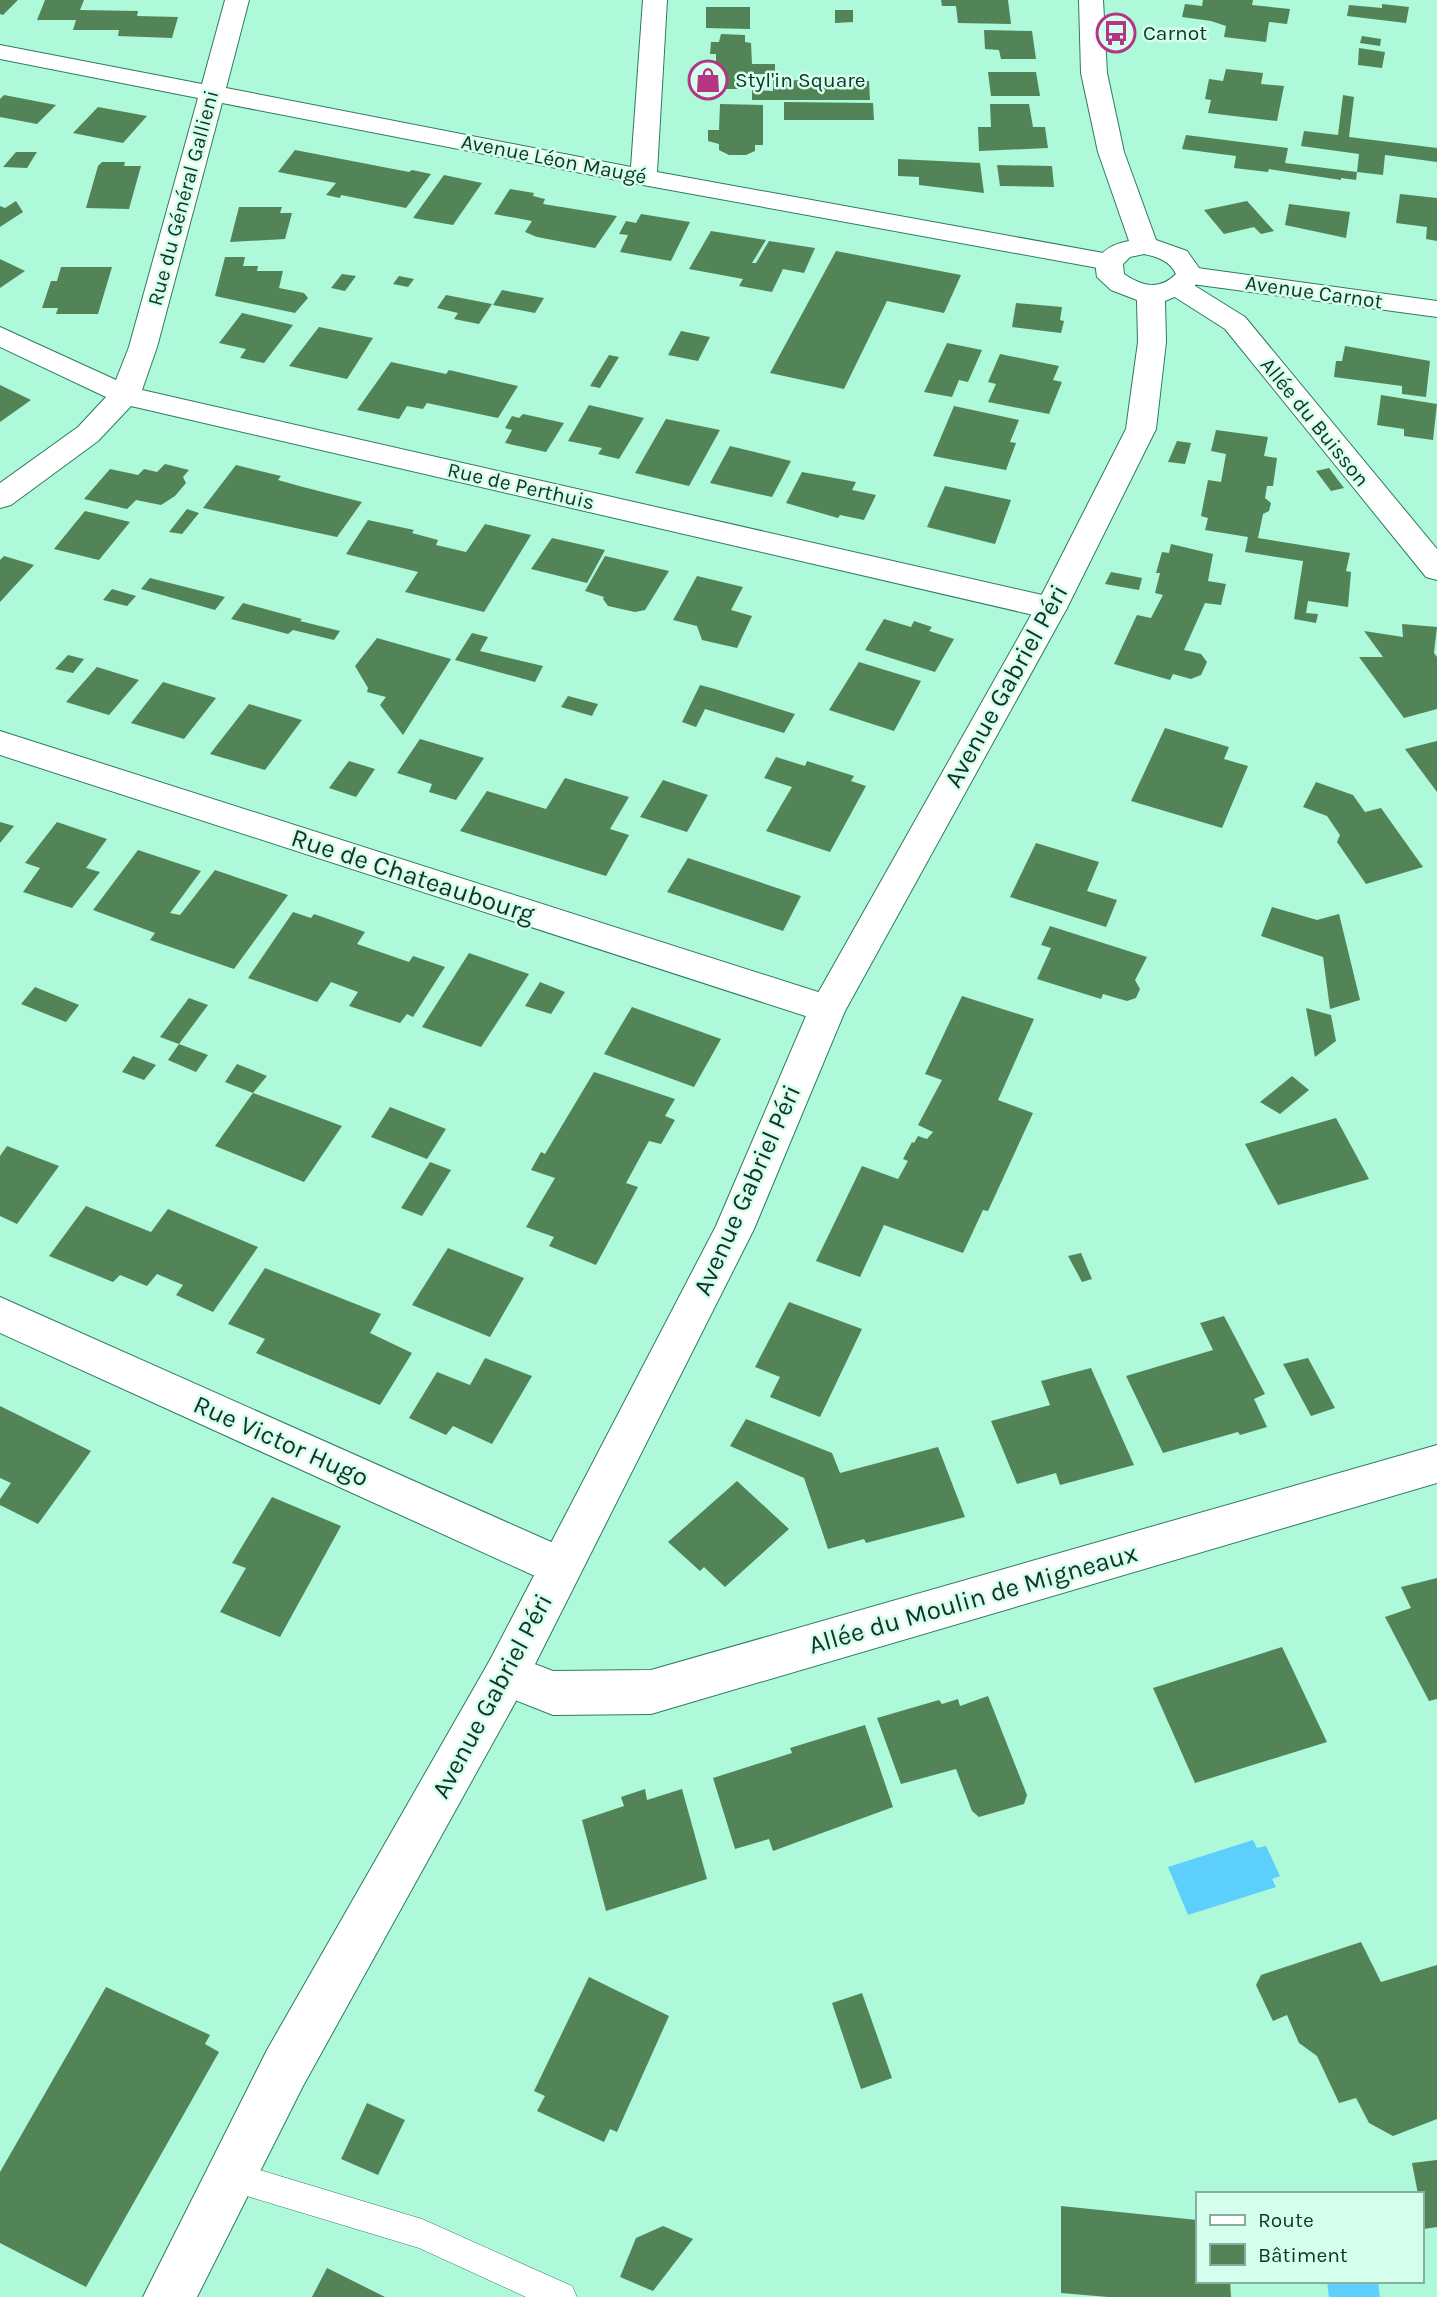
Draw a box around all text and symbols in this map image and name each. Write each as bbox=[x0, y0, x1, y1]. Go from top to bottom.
bus stop icon: Carnot bbox=[1095, 12, 1137, 54]
place label: Carnot bbox=[1143, 21, 1207, 45]
shop icon: Styl'in Square bbox=[687, 59, 729, 101]
place label: Styl'in Square bbox=[735, 68, 866, 92]
street label: Rue du Général Gallieni bbox=[143, 88, 223, 308]
street label: Avenue Léon Maugé bbox=[459, 129, 649, 189]
street label: Avenue Carnot bbox=[1244, 271, 1384, 314]
street label: Allée du Buisson bbox=[1256, 353, 1374, 491]
street label: Rue de Perthuis bbox=[445, 457, 597, 515]
street label: Avenue Gabriel Péri bbox=[937, 579, 1075, 793]
street label: Rue de Chateaubourg bbox=[287, 822, 539, 930]
street label: Avenue Gabriel Péri bbox=[687, 1080, 807, 1300]
street label: Rue Victor Hugo bbox=[189, 1388, 373, 1494]
street label: Allée du Moulin de Migneaux bbox=[805, 1537, 1141, 1661]
street label: Avenue Gabriel Péri bbox=[425, 1588, 559, 1804]
legend bbox=[1196, 2192, 1423, 2283]
text: Route bbox=[1258, 2208, 1314, 2232]
text: Bâtiment bbox=[1258, 2243, 1348, 2267]

